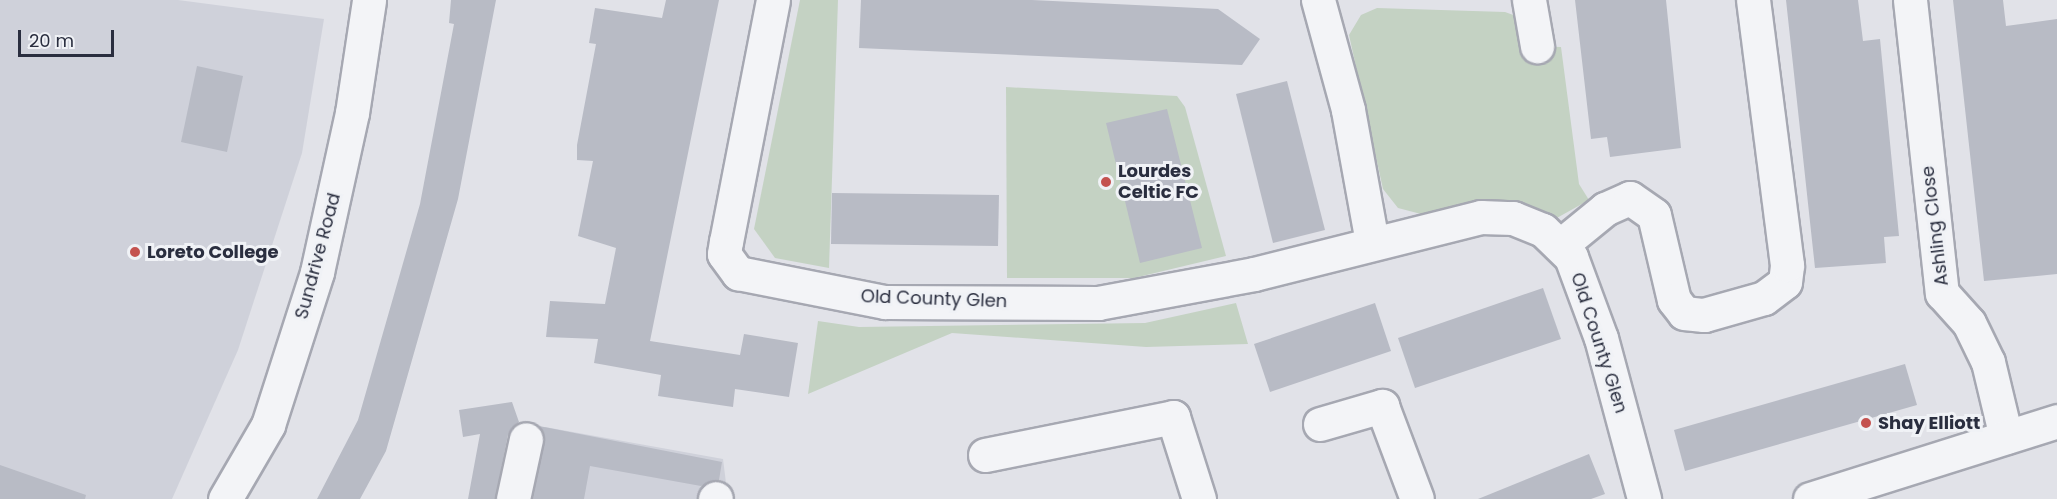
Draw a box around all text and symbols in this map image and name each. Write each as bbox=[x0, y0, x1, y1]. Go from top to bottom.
scale bar bbox=[21, 18, 117, 56]
text: 20 m bbox=[29, 28, 74, 53]
place label: Lourdes Celtic FC bbox=[1118, 161, 1199, 204]
street label: Ashling Close bbox=[1917, 165, 1953, 287]
marker: Lourdes Celtic FC bbox=[1099, 175, 1113, 189]
street label: Sundrive Road bbox=[291, 191, 345, 321]
place label: Loreto College bbox=[147, 241, 279, 263]
marker: Loreto College bbox=[128, 245, 142, 259]
street label: Old County Glen bbox=[1566, 270, 1632, 416]
street label: Old County Glen bbox=[860, 286, 1008, 312]
place label: Shay Elliott bbox=[1878, 412, 1980, 434]
marker: Shay Elliott bbox=[1859, 416, 1873, 430]

